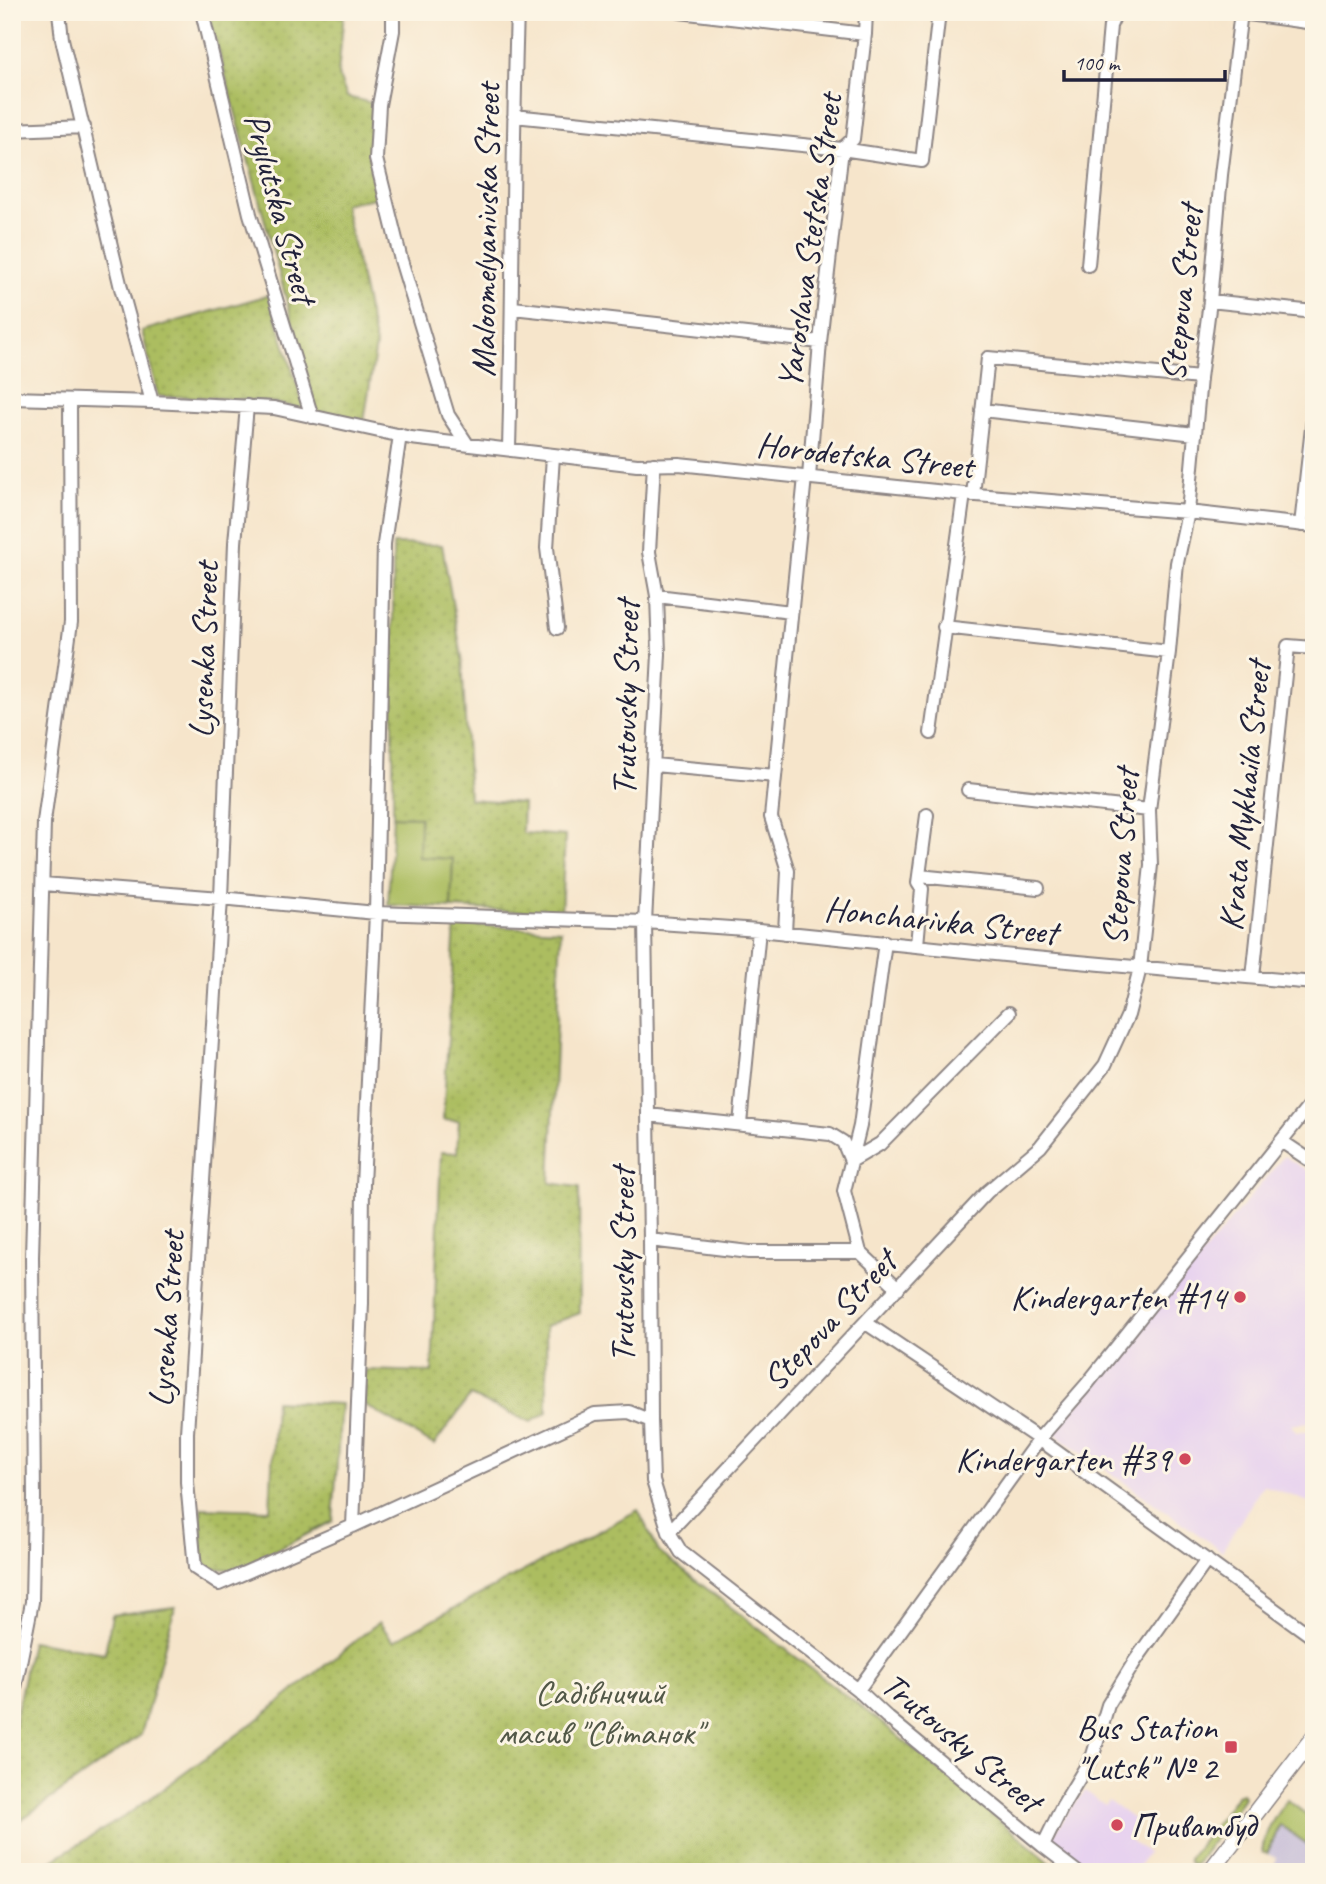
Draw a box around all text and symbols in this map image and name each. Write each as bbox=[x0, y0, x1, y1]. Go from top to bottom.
scale bar bbox=[1064, 38, 1224, 82]
text: 100 m bbox=[1074, 50, 1121, 76]
street label: Maloomelyanivska Street bbox=[460, 79, 511, 377]
street label: Yaroslava Stetska Street bbox=[767, 87, 853, 391]
street label: Prylutska Street bbox=[234, 108, 329, 312]
street label: Stepova Street bbox=[1150, 198, 1214, 383]
street label: Horodetska Street bbox=[754, 422, 979, 490]
street label: Lysenka Street bbox=[178, 558, 229, 739]
street label: Trutovsky Street bbox=[601, 595, 650, 796]
street label: Krata Mykhaila Street bbox=[1208, 655, 1281, 933]
street label: Stepova Street bbox=[1092, 763, 1149, 947]
street label: Honcharivka Street bbox=[822, 886, 1064, 956]
street label: Trutovsky Street bbox=[600, 1163, 645, 1363]
street label: Lysenka Street bbox=[138, 1226, 195, 1408]
street label: Stepova Street bbox=[753, 1237, 909, 1400]
place label: Kindergarten #14 bbox=[1011, 1275, 1229, 1320]
marker: Kindergarten #14 bbox=[1232, 1289, 1248, 1305]
place label: Kindergarten #39 bbox=[956, 1437, 1174, 1482]
marker: Kindergarten #39 bbox=[1177, 1451, 1193, 1467]
street label: Trutovsky Street bbox=[872, 1662, 1054, 1825]
park label: Садівничий масив "Світанок" bbox=[498, 1670, 709, 1755]
place label: Bus Station "Lutsk" № 2 bbox=[1076, 1705, 1220, 1790]
marker: Bus Station "Lutsk" № 2 bbox=[1223, 1739, 1239, 1755]
place label: Приватбуд bbox=[1131, 1803, 1258, 1848]
marker: Приватбуд bbox=[1109, 1817, 1125, 1833]

